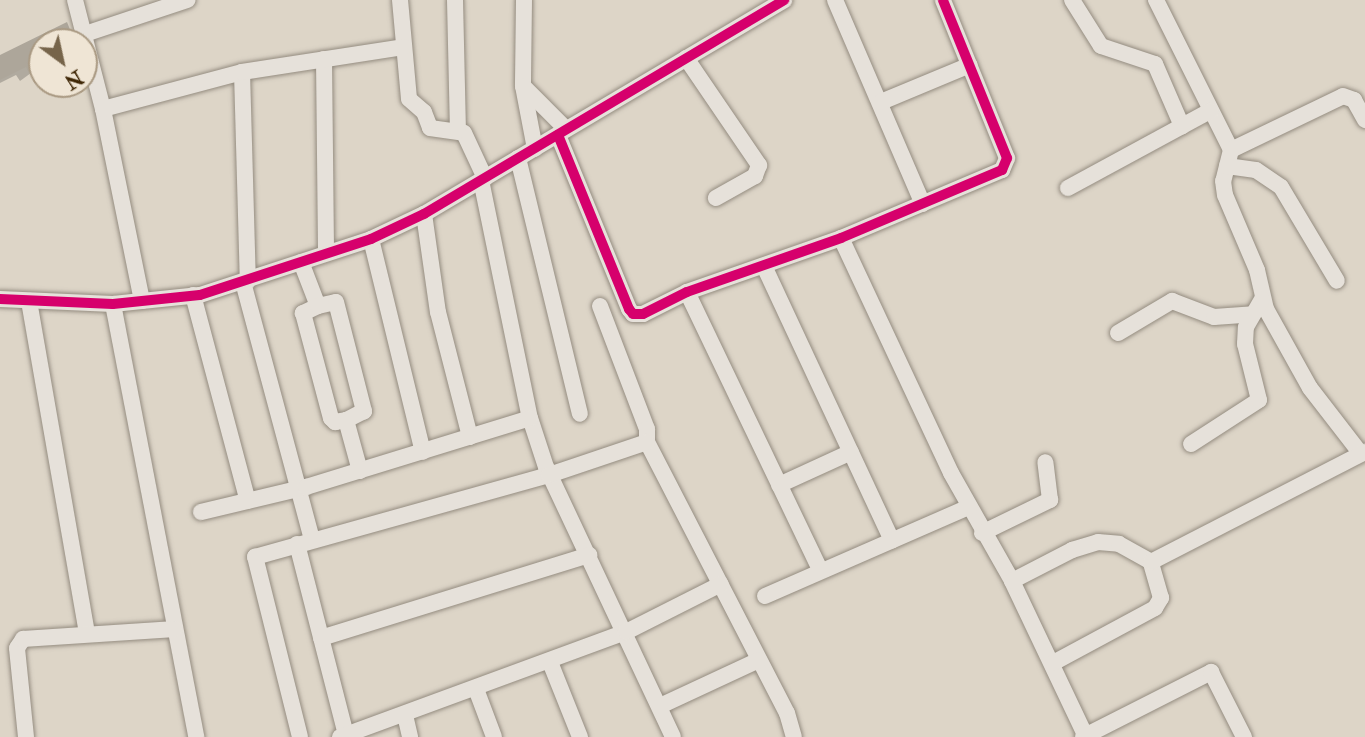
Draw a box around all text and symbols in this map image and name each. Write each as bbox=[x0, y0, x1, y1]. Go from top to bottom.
north arrow bbox=[28, 28, 98, 98]
text: N bbox=[60, 64, 87, 94]

